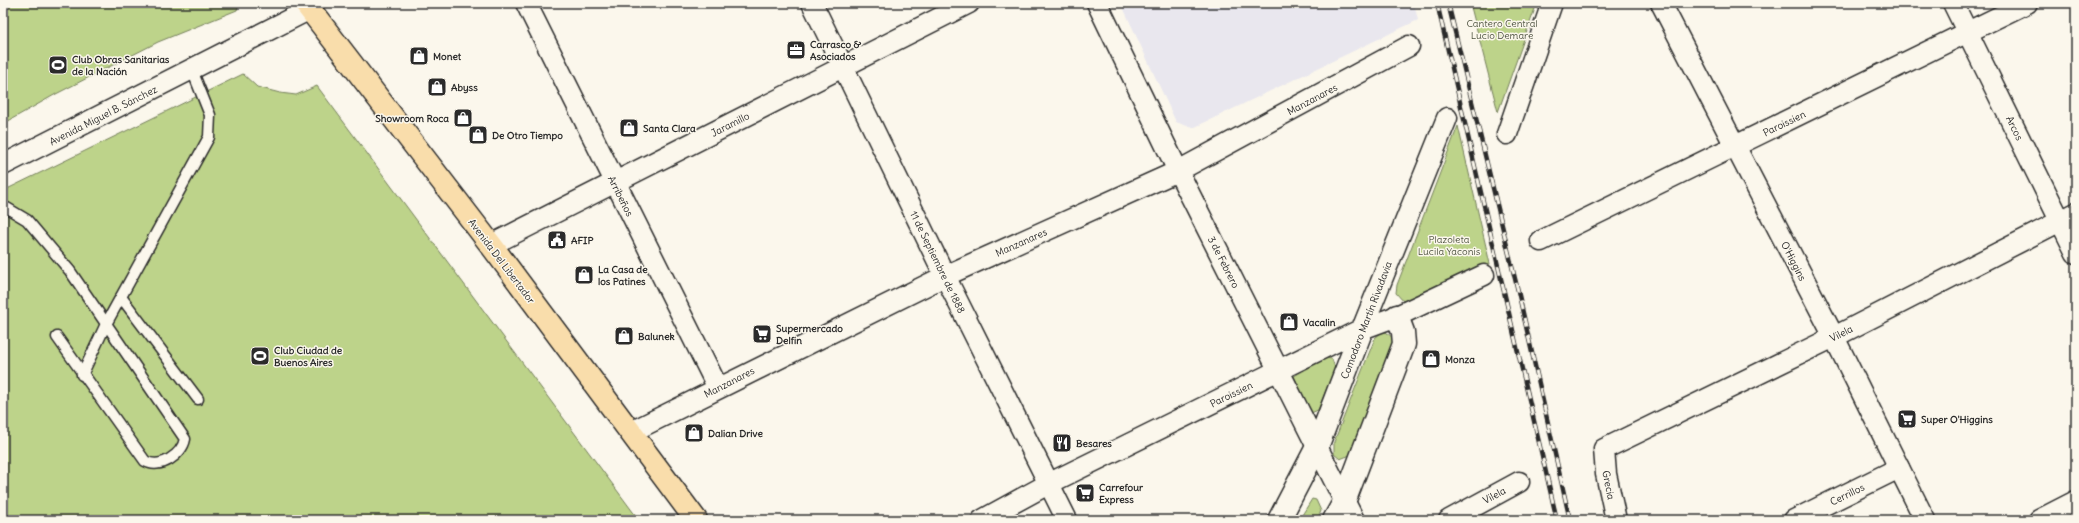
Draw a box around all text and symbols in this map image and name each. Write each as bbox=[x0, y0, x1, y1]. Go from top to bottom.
park label: Cantero Central Lucio Demare bbox=[1466, 17, 1538, 42]
place label: Carrasco & Asociados bbox=[810, 38, 862, 63]
office icon: Carrasco & Asociados bbox=[785, 39, 807, 61]
shop icon: Monet bbox=[408, 45, 430, 67]
place label: Monet bbox=[433, 50, 462, 63]
place label: Club Obras Sanitarias de la Nación bbox=[72, 53, 170, 78]
sports icon: Club Obras Sanitarias de la Nación bbox=[47, 54, 69, 76]
shop icon: Abyss bbox=[426, 76, 448, 98]
place label: Abyss bbox=[451, 81, 478, 94]
street label: Manzanares bbox=[1285, 81, 1340, 118]
street label: Avenida Miguel B. Sánchez bbox=[47, 82, 160, 148]
shop icon: Showroom Roca bbox=[452, 107, 474, 129]
street label: Paroissien bbox=[1761, 107, 1808, 139]
street label: Jaramillo bbox=[709, 109, 752, 140]
place label: Showroom Roca bbox=[375, 112, 449, 125]
street label: Arcos bbox=[2003, 114, 2026, 143]
shop icon: Santa Clara bbox=[618, 117, 640, 139]
place label: Santa Clara bbox=[643, 122, 696, 135]
shop icon: De Otro Tiempo bbox=[467, 124, 489, 146]
place label: De Otro Tiempo bbox=[492, 129, 563, 142]
street label: Arribeños bbox=[605, 174, 636, 219]
street label: 11 de Septiembre de 1888 bbox=[907, 209, 968, 316]
street label: Avenida Del Libertador bbox=[465, 216, 538, 306]
street label: Manzanares bbox=[993, 225, 1049, 260]
public building icon: AFIP bbox=[546, 229, 568, 251]
park label: Plazoleta Lucila Yaconis bbox=[1418, 233, 1481, 258]
place label: AFIP bbox=[571, 234, 593, 247]
street label: 3 de Febrero bbox=[1205, 234, 1242, 291]
street label: O'Higgins bbox=[1778, 239, 1809, 284]
street label: Comodoro Martín Rivadavia bbox=[1338, 259, 1395, 381]
place label: La Casa de los Patines bbox=[598, 263, 648, 288]
shop icon: La Casa de los Patines bbox=[573, 264, 595, 286]
shop icon: Vacalin bbox=[1278, 311, 1300, 333]
place label: Vacalin bbox=[1303, 316, 1336, 329]
place label: Supermercado Delfin bbox=[776, 322, 843, 347]
street label: Vilela bbox=[1828, 322, 1855, 345]
supermarket icon: Supermercado Delfin bbox=[751, 323, 773, 345]
shop icon: Balunek bbox=[613, 325, 635, 347]
place label: Balunek bbox=[638, 330, 675, 343]
place label: Club Ciudad de Buenos Aires bbox=[274, 344, 343, 369]
sports icon: Club Ciudad de Buenos Aires bbox=[249, 345, 271, 367]
shop icon: Monza bbox=[1420, 348, 1442, 370]
place label: Monza bbox=[1445, 353, 1475, 366]
street label: Manzanares bbox=[702, 364, 757, 401]
street label: Paroissien bbox=[1208, 378, 1255, 410]
supermarket icon: Super O'Higgins bbox=[1896, 408, 1918, 430]
place label: Super O'Higgins bbox=[1921, 413, 1993, 426]
shop icon: Dalian Drive bbox=[683, 422, 705, 444]
place label: Dalian Drive bbox=[708, 427, 763, 440]
restaurant icon: Besares bbox=[1051, 432, 1073, 454]
place label: Besares bbox=[1076, 437, 1112, 450]
street label: Grecia bbox=[1599, 469, 1618, 501]
street label: Cerrillos bbox=[1828, 480, 1867, 508]
place label: Carrefour Express bbox=[1099, 481, 1144, 506]
supermarket icon: Carrefour Express bbox=[1074, 482, 1096, 504]
street label: Vilela bbox=[1481, 484, 1508, 507]

